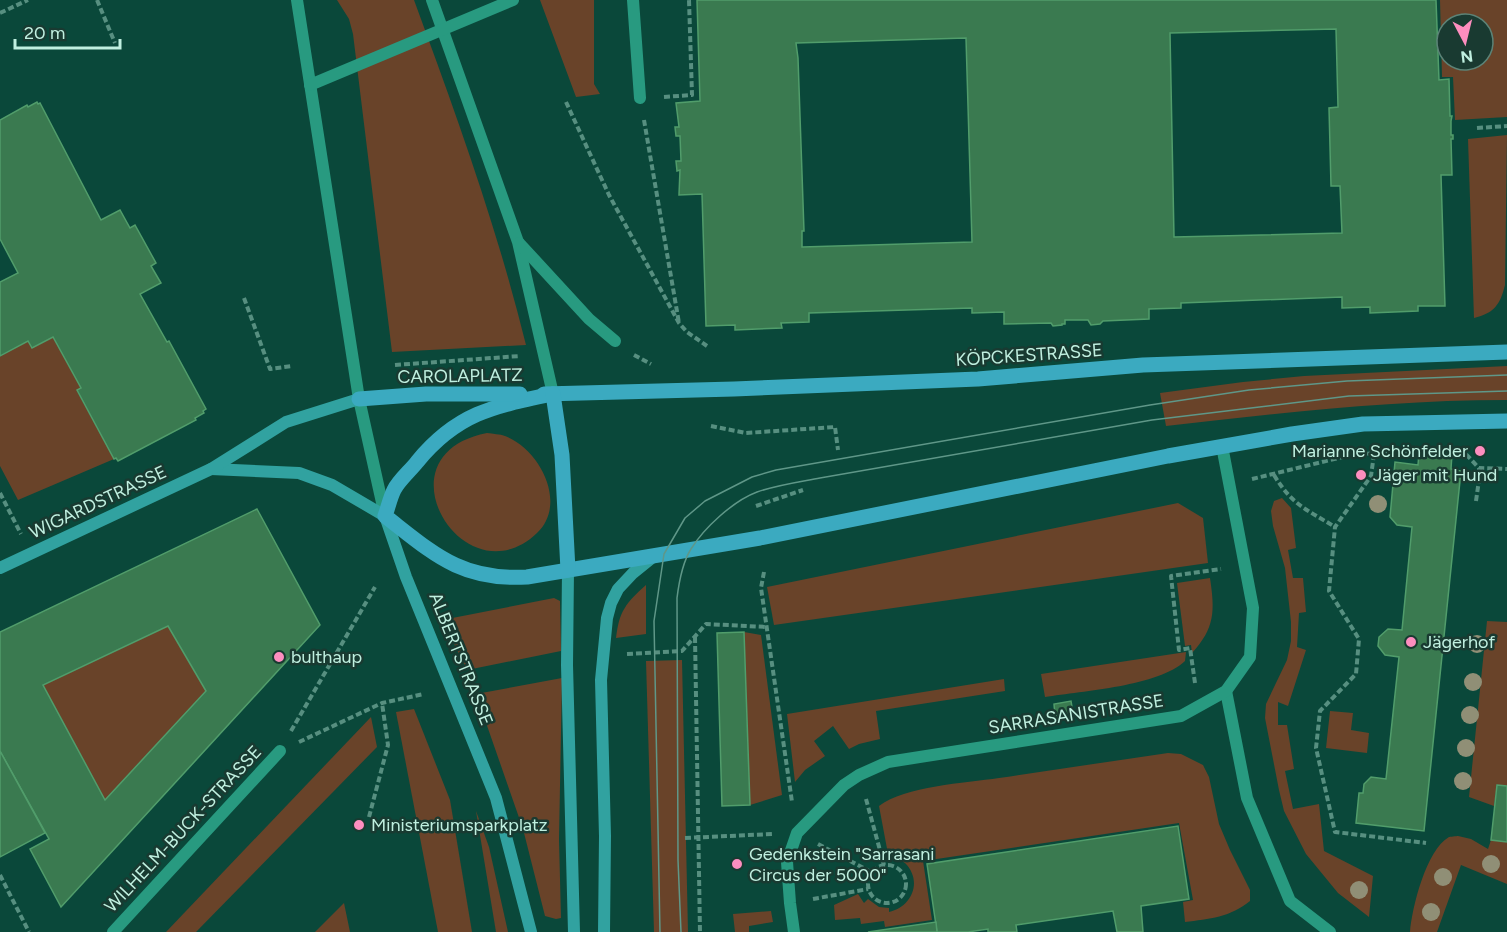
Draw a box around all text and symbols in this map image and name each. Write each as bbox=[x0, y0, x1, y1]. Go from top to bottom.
scale bar bbox=[15, 12, 120, 50]
north arrow bbox=[1435, 12, 1495, 72]
text: 20 m bbox=[24, 22, 65, 44]
text: N bbox=[1459, 46, 1474, 67]
street label: KÖPCKESTRASSE bbox=[955, 339, 1103, 371]
street label: CAROLAPLATZ bbox=[397, 364, 523, 388]
place label: Marianne Schönfelder bbox=[1292, 440, 1468, 462]
marker: Marianne Schönfelder bbox=[1473, 444, 1487, 458]
street label: WIGARDSTRASSE bbox=[26, 461, 170, 543]
place label: Jäger mit Hund bbox=[1373, 464, 1497, 486]
marker: Jäger mit Hund bbox=[1354, 468, 1368, 482]
street label: ALBERTSTRASSE bbox=[424, 589, 498, 729]
place label: Jägerhof bbox=[1423, 631, 1495, 653]
marker: Jägerhof bbox=[1404, 635, 1418, 649]
place label: bulthaup bbox=[291, 646, 362, 668]
marker: bulthaup bbox=[272, 650, 286, 664]
street label: SARRASANISTRASSE bbox=[987, 689, 1165, 739]
street label: WILHELM-BUCK-STRASSE bbox=[100, 741, 266, 917]
place label: Ministeriumsparkplatz bbox=[371, 814, 548, 836]
marker: Ministeriumsparkplatz bbox=[352, 818, 366, 832]
place label: Gedenkstein "Sarrasani Circus der 5000" bbox=[749, 843, 934, 886]
marker: Gedenkstein "Sarrasani Circus der 5000" bbox=[730, 857, 744, 871]

